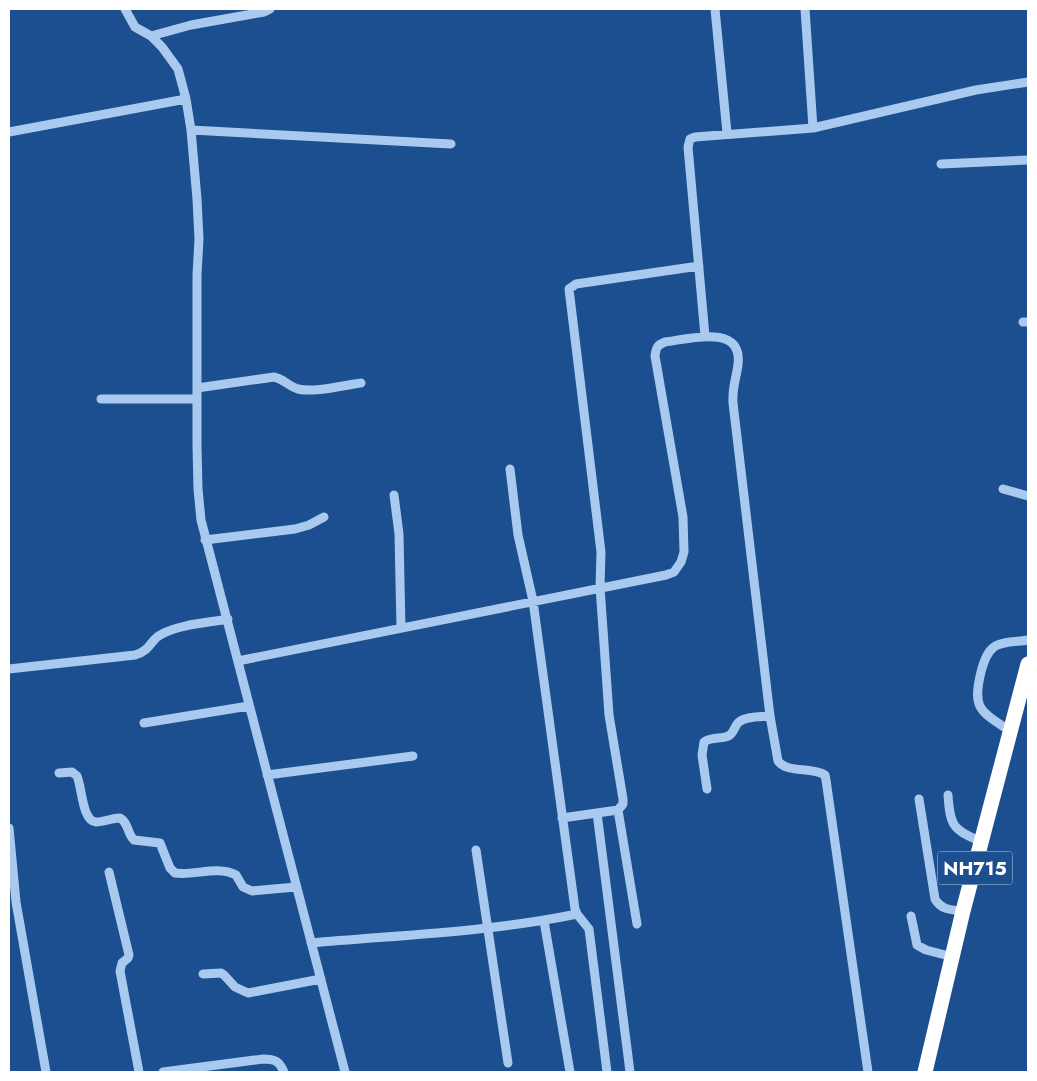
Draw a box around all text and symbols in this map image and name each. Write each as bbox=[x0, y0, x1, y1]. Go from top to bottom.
road number: NH715 bbox=[938, 851, 1012, 884]

